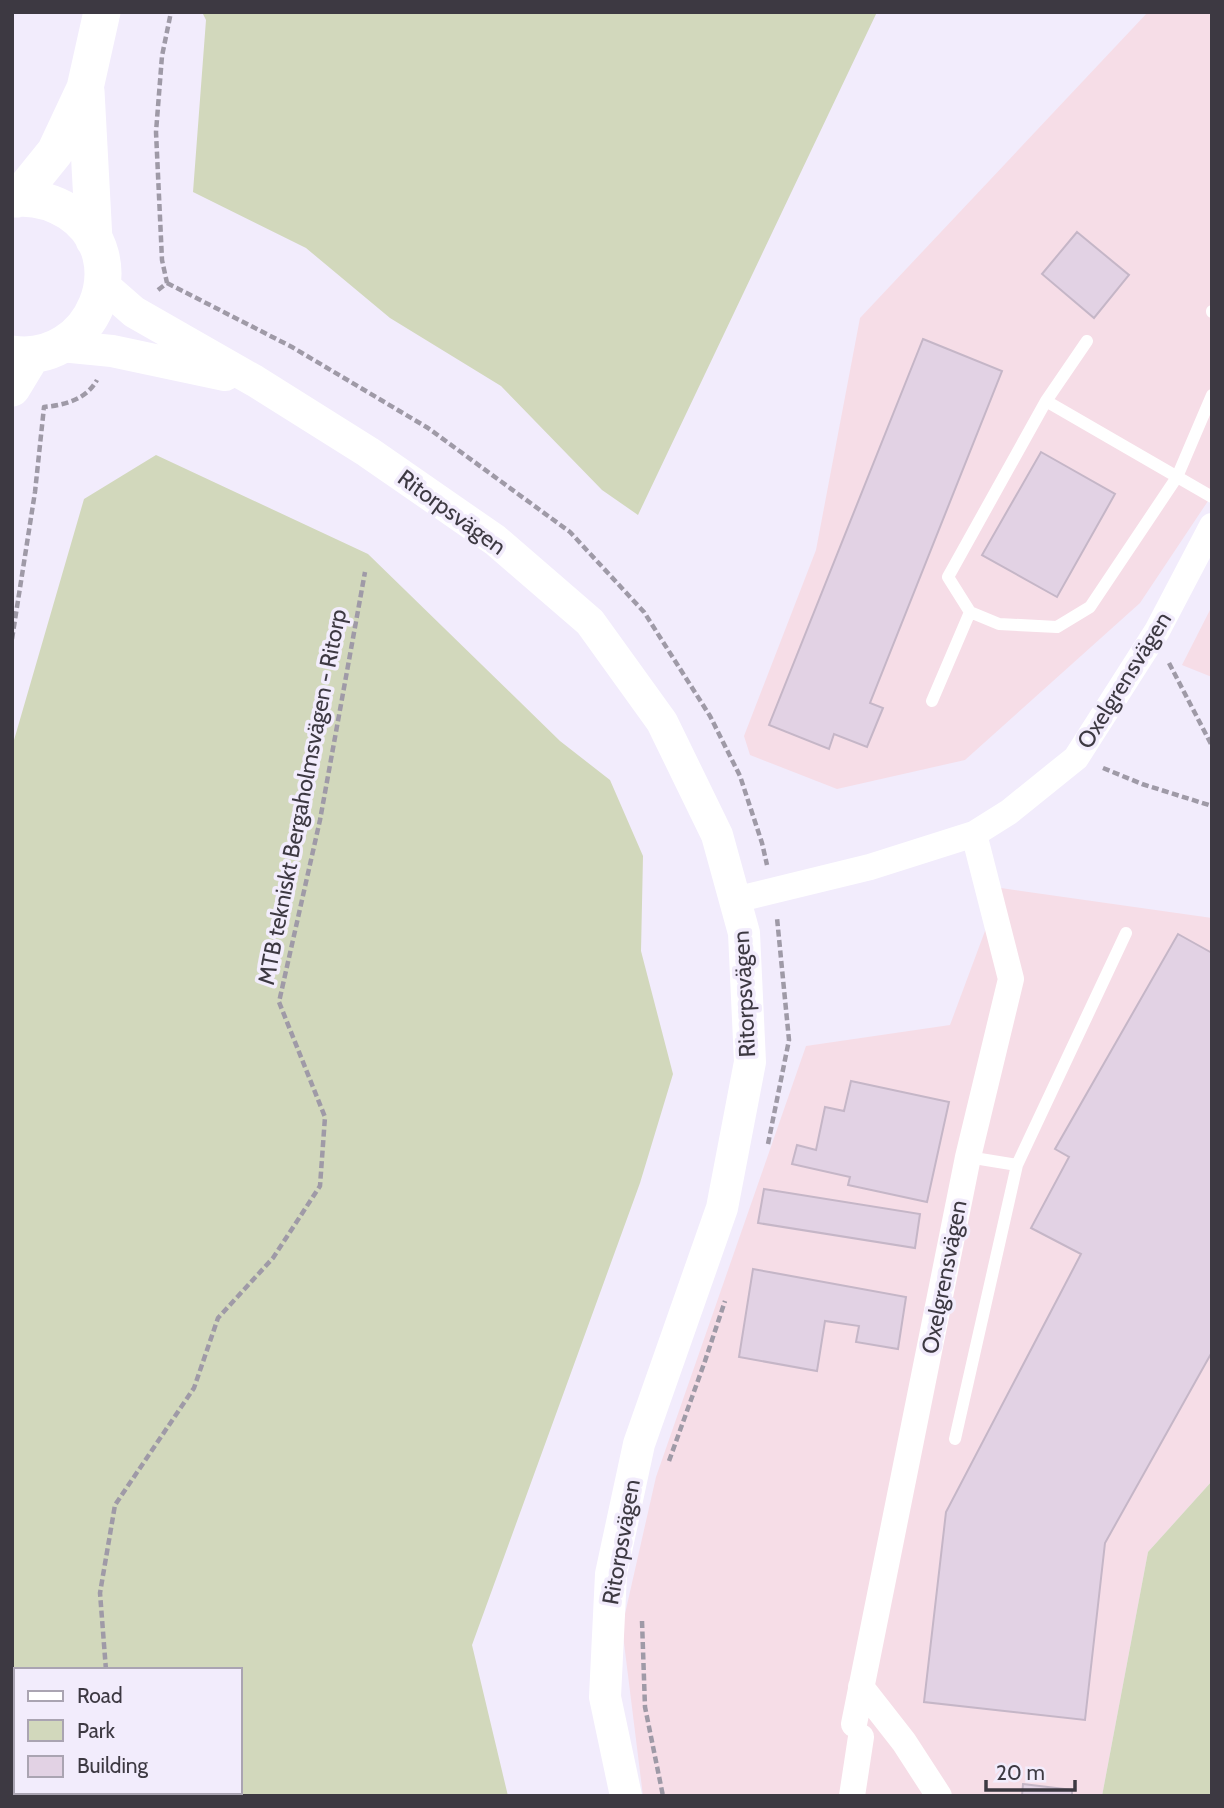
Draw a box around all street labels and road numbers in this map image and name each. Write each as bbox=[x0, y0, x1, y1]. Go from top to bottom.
street label: Ritorpsvägen bbox=[392, 463, 512, 561]
street label: Oxelgrensvägen bbox=[1071, 606, 1177, 754]
street label: MTB tekniskt Bergaholmsvägen - Ritorp bbox=[252, 607, 352, 987]
street label: Ritorpsvägen bbox=[727, 930, 761, 1058]
street label: Oxelgrensvägen bbox=[915, 1198, 973, 1356]
street label: Ritorpsvägen bbox=[596, 1477, 646, 1607]

